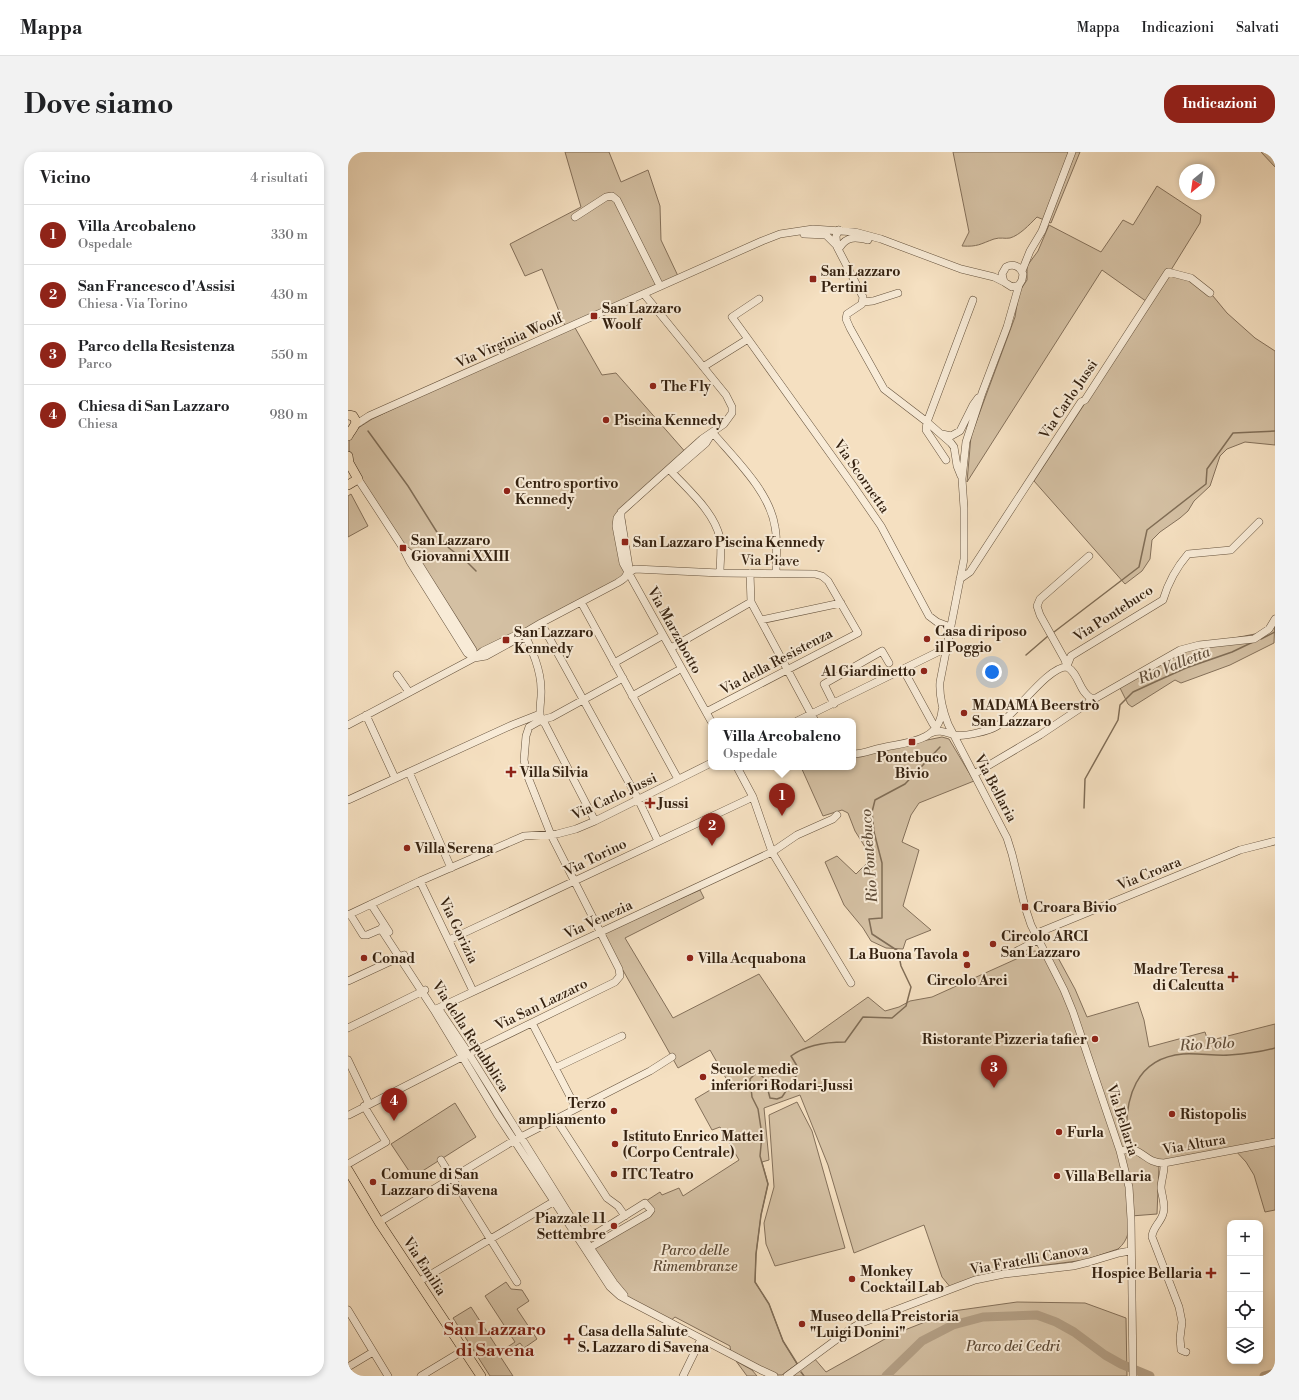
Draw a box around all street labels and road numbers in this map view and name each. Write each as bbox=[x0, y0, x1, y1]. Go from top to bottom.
street label: Via Virginia Woolf bbox=[452, 309, 566, 373]
street label: Via Carlo Jussi bbox=[1035, 356, 1102, 444]
street label: Via Scornetta bbox=[829, 435, 894, 518]
street label: Via Piave bbox=[739, 551, 800, 571]
street label: Via Pontebuco bbox=[1069, 581, 1157, 647]
street label: Via Marzabotto bbox=[642, 583, 705, 677]
street label: Via della Resistenza bbox=[716, 624, 837, 700]
street label: Via Bellaria bbox=[969, 751, 1021, 826]
street label: Via Carlo Jussi bbox=[568, 769, 660, 825]
street label: Via Torino bbox=[560, 835, 630, 881]
street label: Via Croara bbox=[1114, 853, 1185, 895]
street label: Via Gorizia bbox=[434, 894, 482, 967]
street label: Via Venezia bbox=[560, 896, 636, 944]
street label: Via San Lazzaro bbox=[491, 975, 591, 1036]
street label: Via della Repubblica bbox=[427, 977, 513, 1096]
street label: Via Bellaria bbox=[1102, 1081, 1142, 1159]
street label: Via Altura bbox=[1160, 1130, 1228, 1160]
street label: Via Emilia bbox=[398, 1233, 450, 1300]
street label: Via Fratelli Canova bbox=[967, 1241, 1091, 1279]

